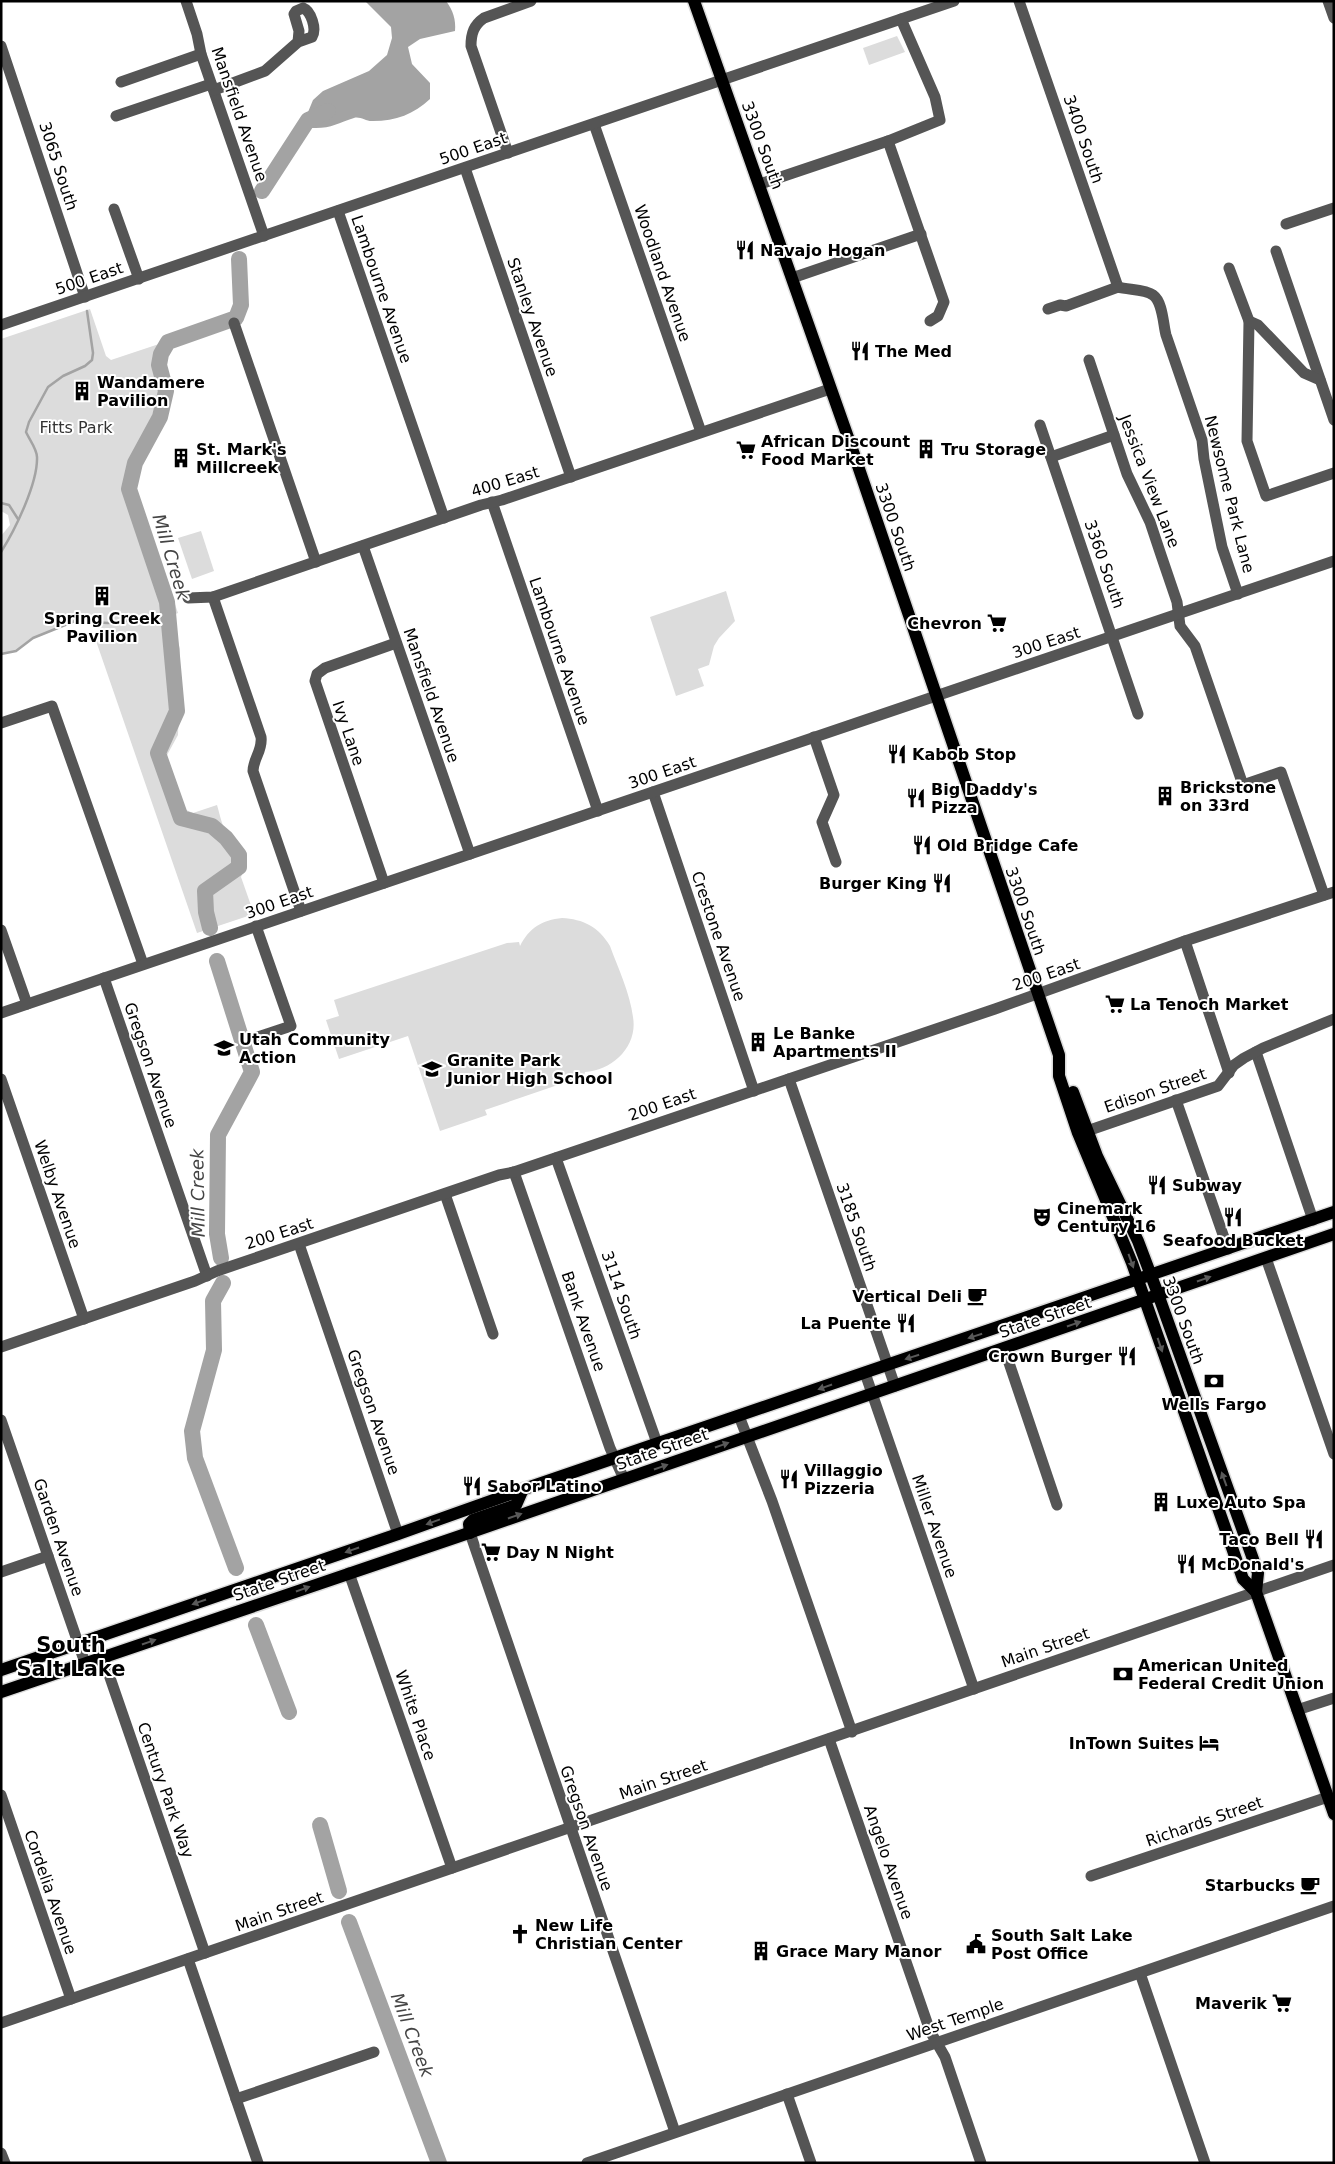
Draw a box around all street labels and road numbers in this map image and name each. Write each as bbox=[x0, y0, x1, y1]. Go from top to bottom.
street label: Mansfield Avenue bbox=[208, 44, 271, 184]
street label: 3400 South bbox=[1060, 92, 1108, 186]
street label: 3300 South bbox=[738, 99, 787, 192]
street label: 3065 South bbox=[35, 119, 82, 213]
street label: 500 East bbox=[437, 128, 509, 169]
street label: Woodland Avenue bbox=[630, 202, 695, 344]
street label: Lambourne Avenue bbox=[347, 213, 416, 366]
street label: Stanley Avenue bbox=[503, 255, 562, 379]
street label: 500 East bbox=[53, 258, 125, 299]
street label: Jessica View Lane bbox=[1115, 411, 1184, 550]
street label: Newsome Park Lane bbox=[1201, 413, 1258, 575]
street label: 400 East bbox=[469, 462, 541, 501]
street label: 3300 South bbox=[872, 480, 920, 574]
street label: 3360 South bbox=[1081, 517, 1129, 611]
street label: Lambourne Avenue bbox=[525, 575, 594, 728]
street label: 300 East bbox=[1010, 623, 1082, 662]
street label: Mansfield Avenue bbox=[400, 625, 463, 765]
street label: Ivy Lane bbox=[329, 698, 368, 768]
street label: 300 East bbox=[626, 752, 698, 793]
street label: 3300 South bbox=[1002, 864, 1050, 958]
street label: Crestone Avenue bbox=[687, 869, 750, 1004]
street label: 300 East bbox=[243, 882, 315, 923]
street label: 200 East bbox=[1010, 954, 1082, 995]
street label: Gregson Avenue bbox=[120, 1000, 181, 1130]
street label: Edison Street bbox=[1102, 1064, 1209, 1117]
street label: 200 East bbox=[626, 1084, 698, 1125]
street label: Welby Avenue bbox=[30, 1137, 85, 1251]
street label: 3185 South bbox=[833, 1180, 881, 1274]
street label: 200 East bbox=[243, 1214, 315, 1253]
street label: 3114 South bbox=[598, 1248, 646, 1342]
street label: Bank Avenue bbox=[557, 1269, 610, 1374]
street label: 3300 South bbox=[1159, 1274, 1208, 1367]
street label: State Street bbox=[997, 1293, 1094, 1342]
street label: Gregson Avenue bbox=[343, 1347, 404, 1477]
street label: State Street bbox=[614, 1425, 711, 1474]
street label: Miller Avenue bbox=[908, 1472, 961, 1580]
street label: Garden Avenue bbox=[29, 1476, 88, 1598]
street label: State Street bbox=[231, 1556, 328, 1605]
street label: Main Street bbox=[999, 1624, 1092, 1671]
street label: White Place bbox=[391, 1668, 440, 1763]
street label: Century Park Way bbox=[133, 1720, 198, 1861]
street label: Main Street bbox=[617, 1756, 710, 1803]
street label: Gregson Avenue bbox=[556, 1763, 617, 1893]
street label: Richards Street bbox=[1143, 1793, 1265, 1850]
street label: Angelo Avenue bbox=[860, 1802, 917, 1922]
street label: Cordelia Avenue bbox=[20, 1827, 81, 1957]
street label: Main Street bbox=[233, 1888, 326, 1935]
street label: West Temple bbox=[904, 1994, 1006, 2045]

